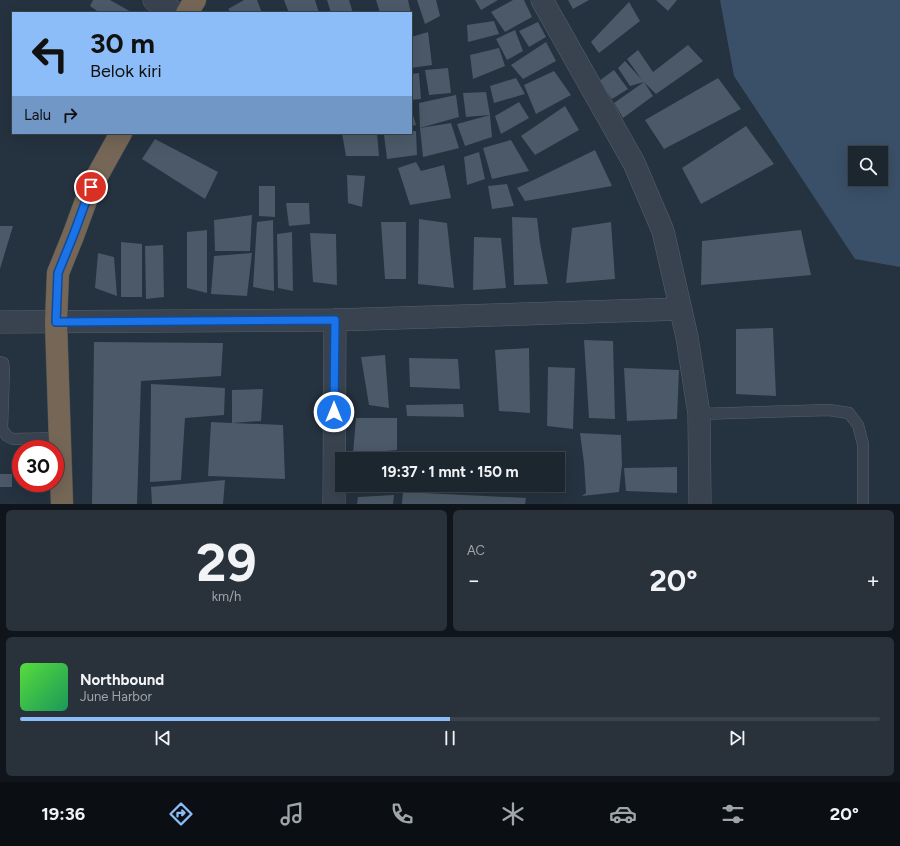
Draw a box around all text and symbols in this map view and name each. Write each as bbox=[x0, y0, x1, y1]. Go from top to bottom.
text: 30 m bbox=[90, 26, 155, 60]
icon: left bbox=[24, 28, 76, 80]
text: Belok kiri bbox=[90, 60, 162, 82]
icon: right bbox=[59, 104, 81, 126]
text: Lalu bbox=[24, 106, 51, 124]
map controls bbox=[848, 146, 888, 186]
button: search bbox=[848, 146, 888, 186]
pin bbox=[74, 170, 108, 204]
icon: arrive bbox=[80, 176, 102, 198]
position arrow bbox=[313, 391, 355, 433]
speed limit sign: 30 bbox=[12, 440, 64, 492]
text: 19:37 · 1 mnt · 150 m bbox=[381, 463, 519, 481]
text: 29 bbox=[196, 532, 257, 594]
text: AC bbox=[467, 543, 485, 558]
text: 20° bbox=[649, 562, 698, 599]
text: − bbox=[467, 567, 481, 594]
text: + bbox=[866, 567, 880, 594]
text: km/h bbox=[212, 589, 241, 604]
text: Northbound bbox=[80, 671, 164, 689]
text: June Harbor bbox=[80, 689, 152, 704]
icon: previous bbox=[152, 727, 174, 749]
icon: pause bbox=[439, 727, 461, 749]
icon: next bbox=[726, 727, 748, 749]
icon: directions bbox=[167, 800, 195, 828]
icon: music bbox=[278, 800, 306, 828]
icon: phone bbox=[388, 800, 416, 828]
icon: climate bbox=[499, 800, 527, 828]
icon: car bbox=[609, 800, 637, 828]
icon: filters bbox=[719, 800, 747, 828]
text: 19:36 bbox=[41, 803, 85, 825]
text: 20° bbox=[830, 803, 859, 825]

